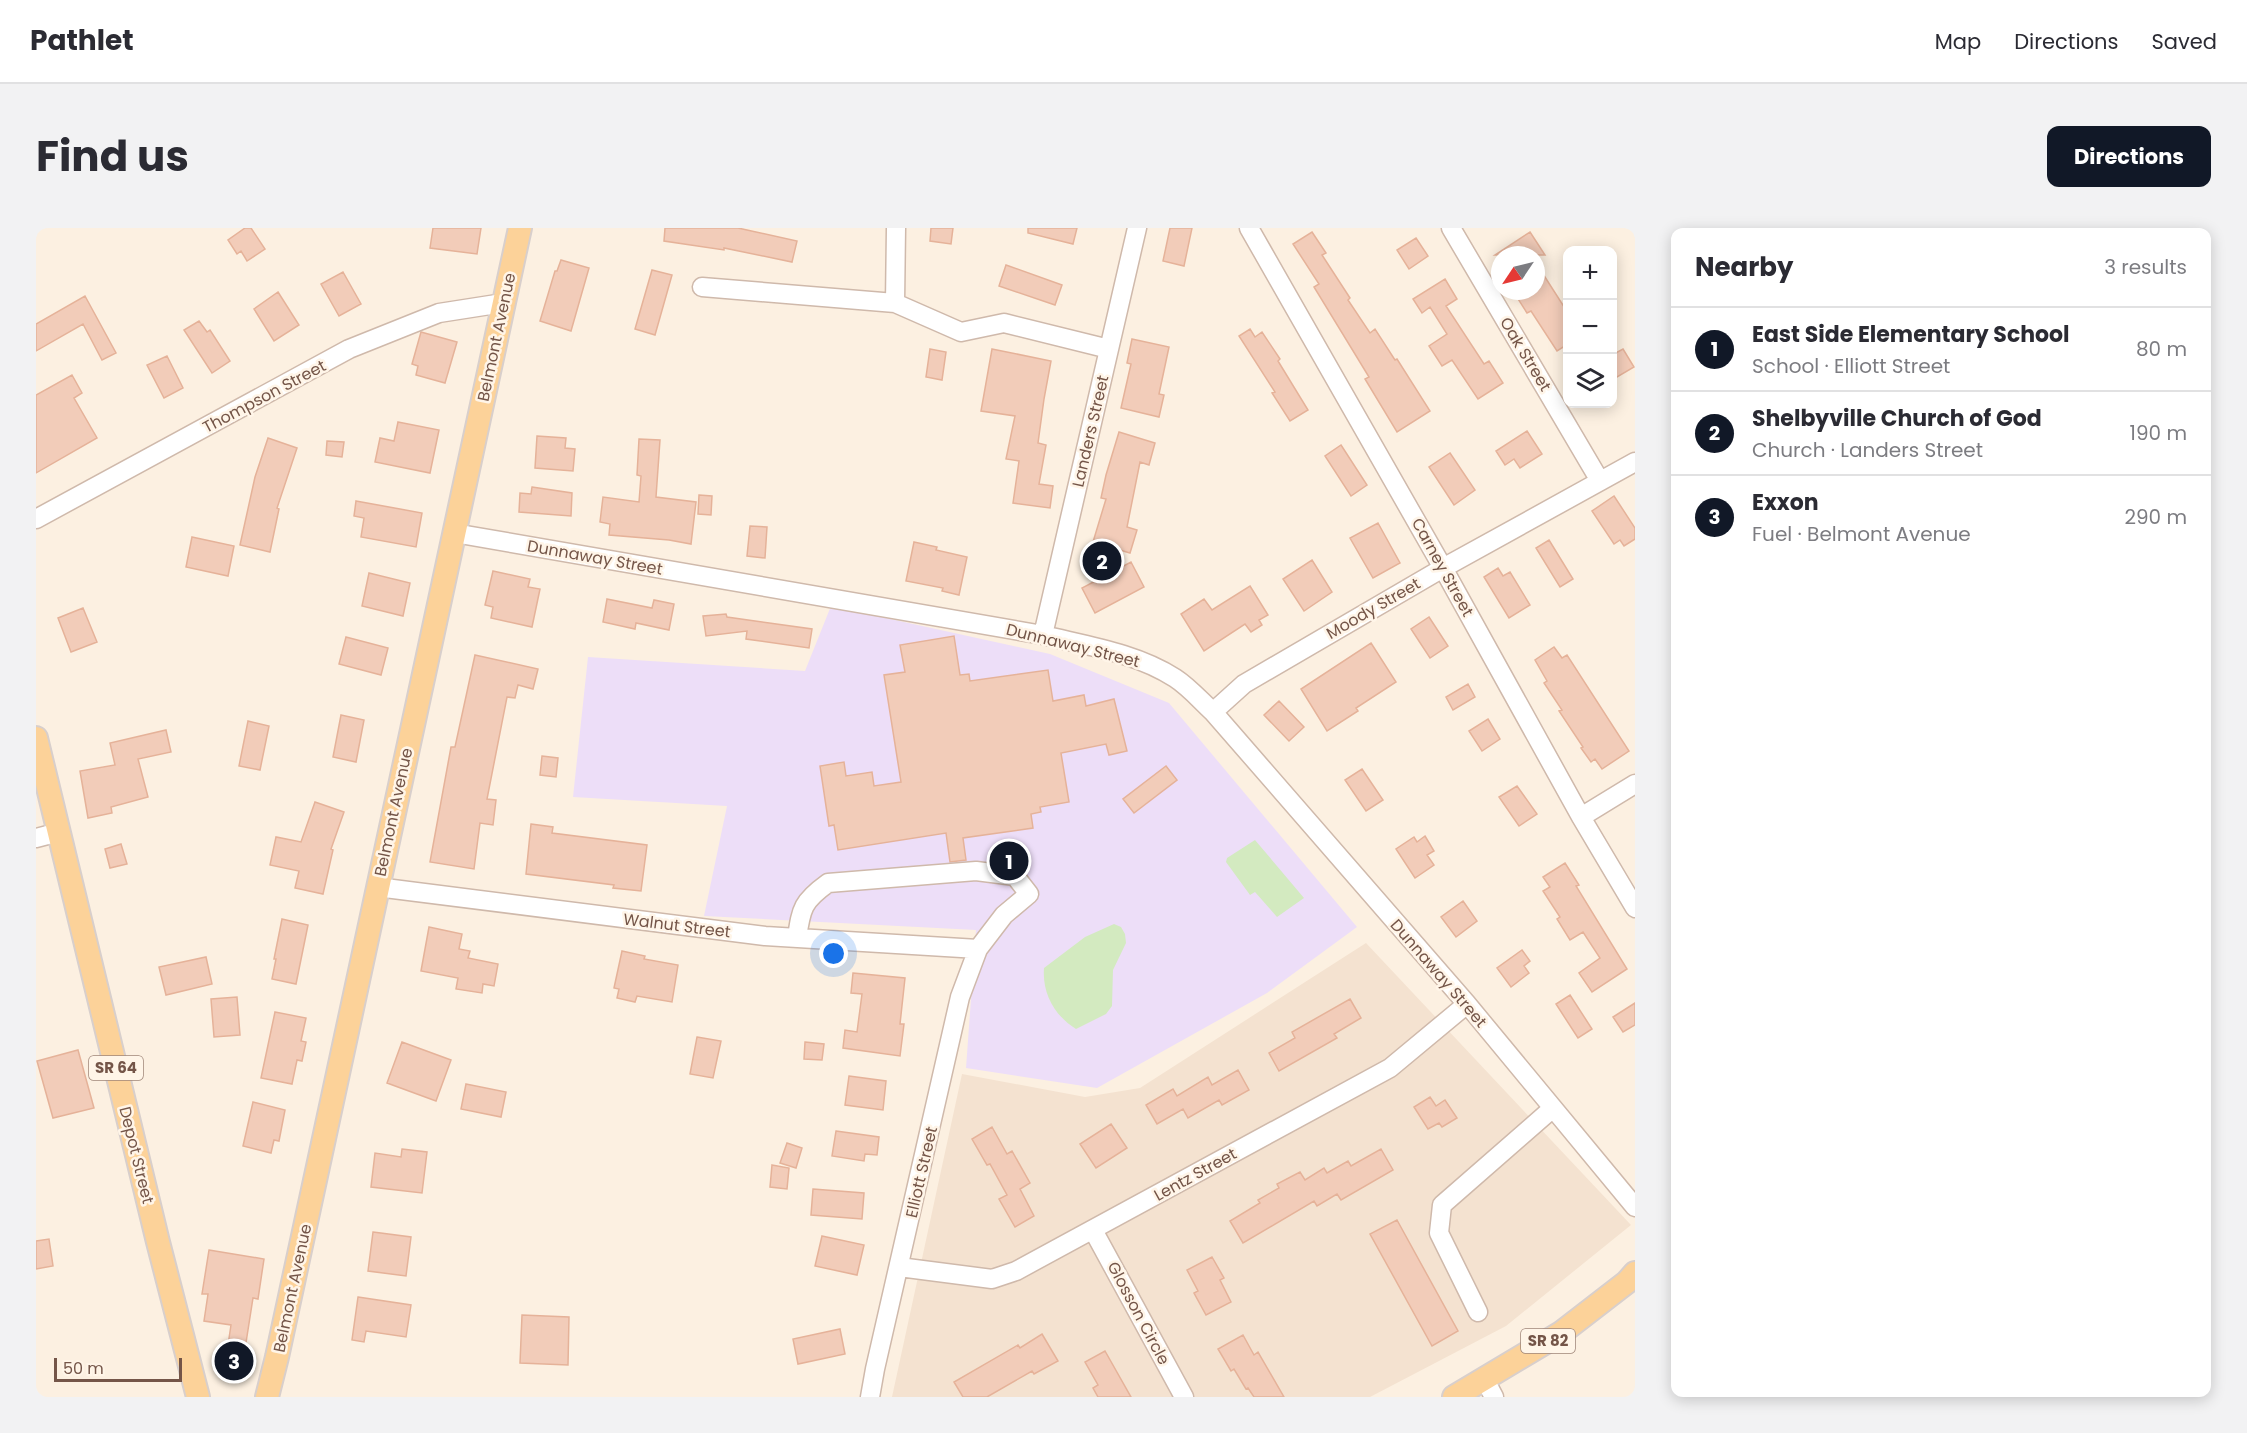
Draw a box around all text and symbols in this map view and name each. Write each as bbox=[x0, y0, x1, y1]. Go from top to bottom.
text: Pathlet bbox=[30, 21, 134, 60]
text: Map bbox=[1935, 27, 1981, 56]
text: Directions bbox=[2014, 27, 2118, 56]
text: Saved bbox=[2151, 27, 2217, 56]
button: Directions bbox=[2047, 126, 2211, 187]
text: Find us bbox=[36, 127, 189, 186]
north arrow bbox=[1491, 246, 1545, 300]
map controls bbox=[1563, 246, 1617, 408]
button: + bbox=[1563, 246, 1617, 300]
text: Nearby bbox=[1695, 249, 1793, 285]
text: 3 results bbox=[2104, 253, 2187, 281]
street label: Belmont Avenue bbox=[472, 271, 521, 403]
button: − bbox=[1563, 300, 1617, 354]
street label: Oak Street bbox=[1494, 313, 1557, 396]
text: East Side Elementary School bbox=[1752, 319, 2070, 350]
text: 1 bbox=[1711, 335, 1718, 363]
text: 80 m bbox=[2136, 335, 2187, 363]
text: School · Elliott Street bbox=[1752, 352, 1950, 380]
street label: Thompson Street bbox=[199, 354, 330, 439]
button: layers bbox=[1563, 354, 1617, 408]
street label: Landers Street bbox=[1066, 373, 1115, 489]
text: Shelbyville Church of God bbox=[1752, 403, 2042, 434]
text: 2 bbox=[1709, 419, 1720, 447]
text: 190 m bbox=[2130, 419, 2187, 447]
text: Church · Landers Street bbox=[1752, 436, 1983, 464]
text: Exxon bbox=[1752, 487, 1819, 518]
text: 3 bbox=[1708, 503, 1721, 531]
text: 290 m bbox=[2124, 503, 2187, 531]
street label: Carney Street bbox=[1406, 514, 1479, 621]
text: Fuel · Belmont Avenue bbox=[1752, 520, 1971, 548]
street label: Dunnaway Street bbox=[525, 534, 664, 581]
pin: 2 bbox=[1082, 538, 1122, 584]
street label: Moody Street bbox=[1322, 572, 1425, 645]
street label: Dunnaway Street bbox=[1004, 618, 1142, 673]
street label: Belmont Avenue bbox=[369, 746, 418, 878]
pin: 1 bbox=[990, 838, 1028, 884]
street label: Walnut Street bbox=[622, 908, 732, 943]
street label: Dunnaway Street bbox=[1385, 914, 1492, 1033]
your location bbox=[819, 939, 848, 968]
road number: SR 64 bbox=[89, 1056, 143, 1080]
street label: Depot Street bbox=[113, 1104, 160, 1206]
street label: Elliott Street bbox=[900, 1124, 943, 1220]
street label: Lentz Street bbox=[1150, 1142, 1241, 1207]
street label: Belmont Avenue bbox=[268, 1222, 317, 1354]
street label: Glosson Circle bbox=[1102, 1258, 1175, 1369]
road number: SR 82 bbox=[1521, 1329, 1575, 1353]
pin: 3 bbox=[214, 1338, 254, 1384]
scale bar bbox=[54, 1355, 182, 1382]
text: 50 m bbox=[63, 1357, 104, 1380]

